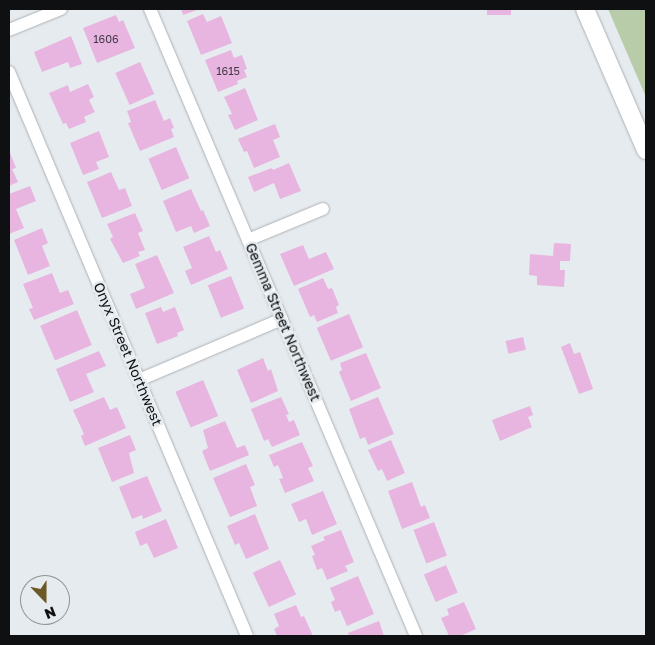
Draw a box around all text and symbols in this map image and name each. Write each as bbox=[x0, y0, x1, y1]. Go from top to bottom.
house number: 1606 bbox=[93, 32, 119, 46]
house number: 1615 bbox=[216, 64, 240, 78]
street label: Gemma Street Northwest bbox=[242, 240, 324, 404]
street label: Onyx Street Northwest bbox=[90, 280, 166, 428]
north arrow bbox=[20, 575, 70, 625]
text: N bbox=[42, 604, 59, 623]

